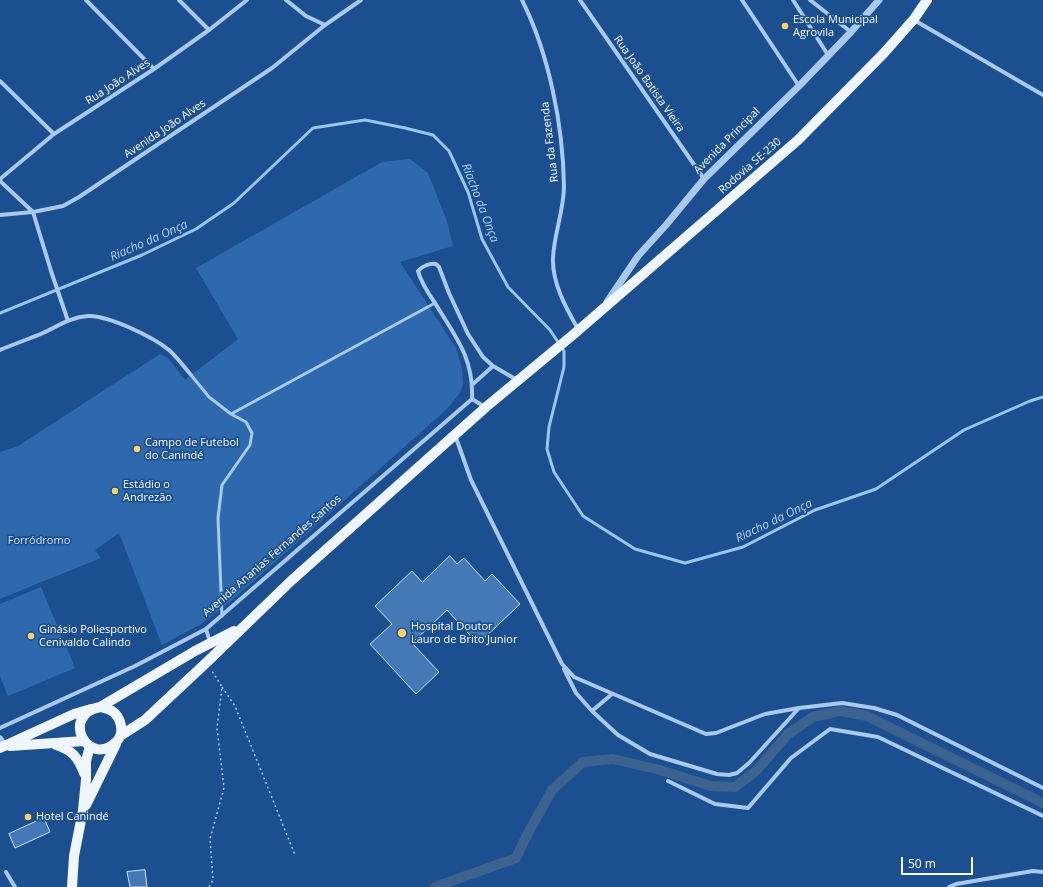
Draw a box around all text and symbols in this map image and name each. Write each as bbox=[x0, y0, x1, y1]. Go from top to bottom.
place label: Escola Municipal Agrovila bbox=[793, 13, 878, 39]
marker: Escola Municipal Agrovila bbox=[780, 21, 790, 31]
street label: Rua João Batista Vieira bbox=[611, 33, 687, 135]
street label: Rua João Alves bbox=[83, 56, 153, 108]
street label: Avenida João Alves bbox=[122, 97, 208, 161]
street label: Rua da Fazenda bbox=[539, 101, 561, 183]
street label: Avenida Principal bbox=[691, 105, 763, 177]
street label: Rodovia SE-230 bbox=[716, 135, 784, 197]
water label: Riacho da Onça bbox=[458, 161, 502, 245]
water label: Riacho da Onça bbox=[108, 217, 190, 265]
place label: Campo de Futebol do Canindé bbox=[145, 436, 239, 462]
marker: Campo de Futebol do Canindé bbox=[132, 444, 142, 454]
place label: Estádio o Andrezão bbox=[123, 478, 172, 504]
marker: Estádio o Andrezão bbox=[110, 486, 120, 496]
street label: Avenida Ananias Fernandes Santos bbox=[200, 492, 344, 620]
water label: Riacho da Onça bbox=[733, 496, 815, 546]
park label: Forródromo bbox=[8, 534, 70, 548]
place label: Hospital Doutor Lauro de Brito Junior bbox=[411, 620, 517, 646]
place label: Ginásio Poliesportivo Cenivaldo Calindo bbox=[39, 623, 147, 649]
marker: Hospital Doutor Lauro de Brito Junior bbox=[396, 627, 408, 639]
marker: Ginásio Poliesportivo Cenivaldo Calindo bbox=[26, 631, 36, 641]
place label: Hotel Canindé bbox=[36, 810, 109, 824]
marker: Hotel Canindé bbox=[23, 812, 33, 822]
scale bar bbox=[903, 849, 975, 875]
text: 50 m bbox=[908, 855, 936, 872]

